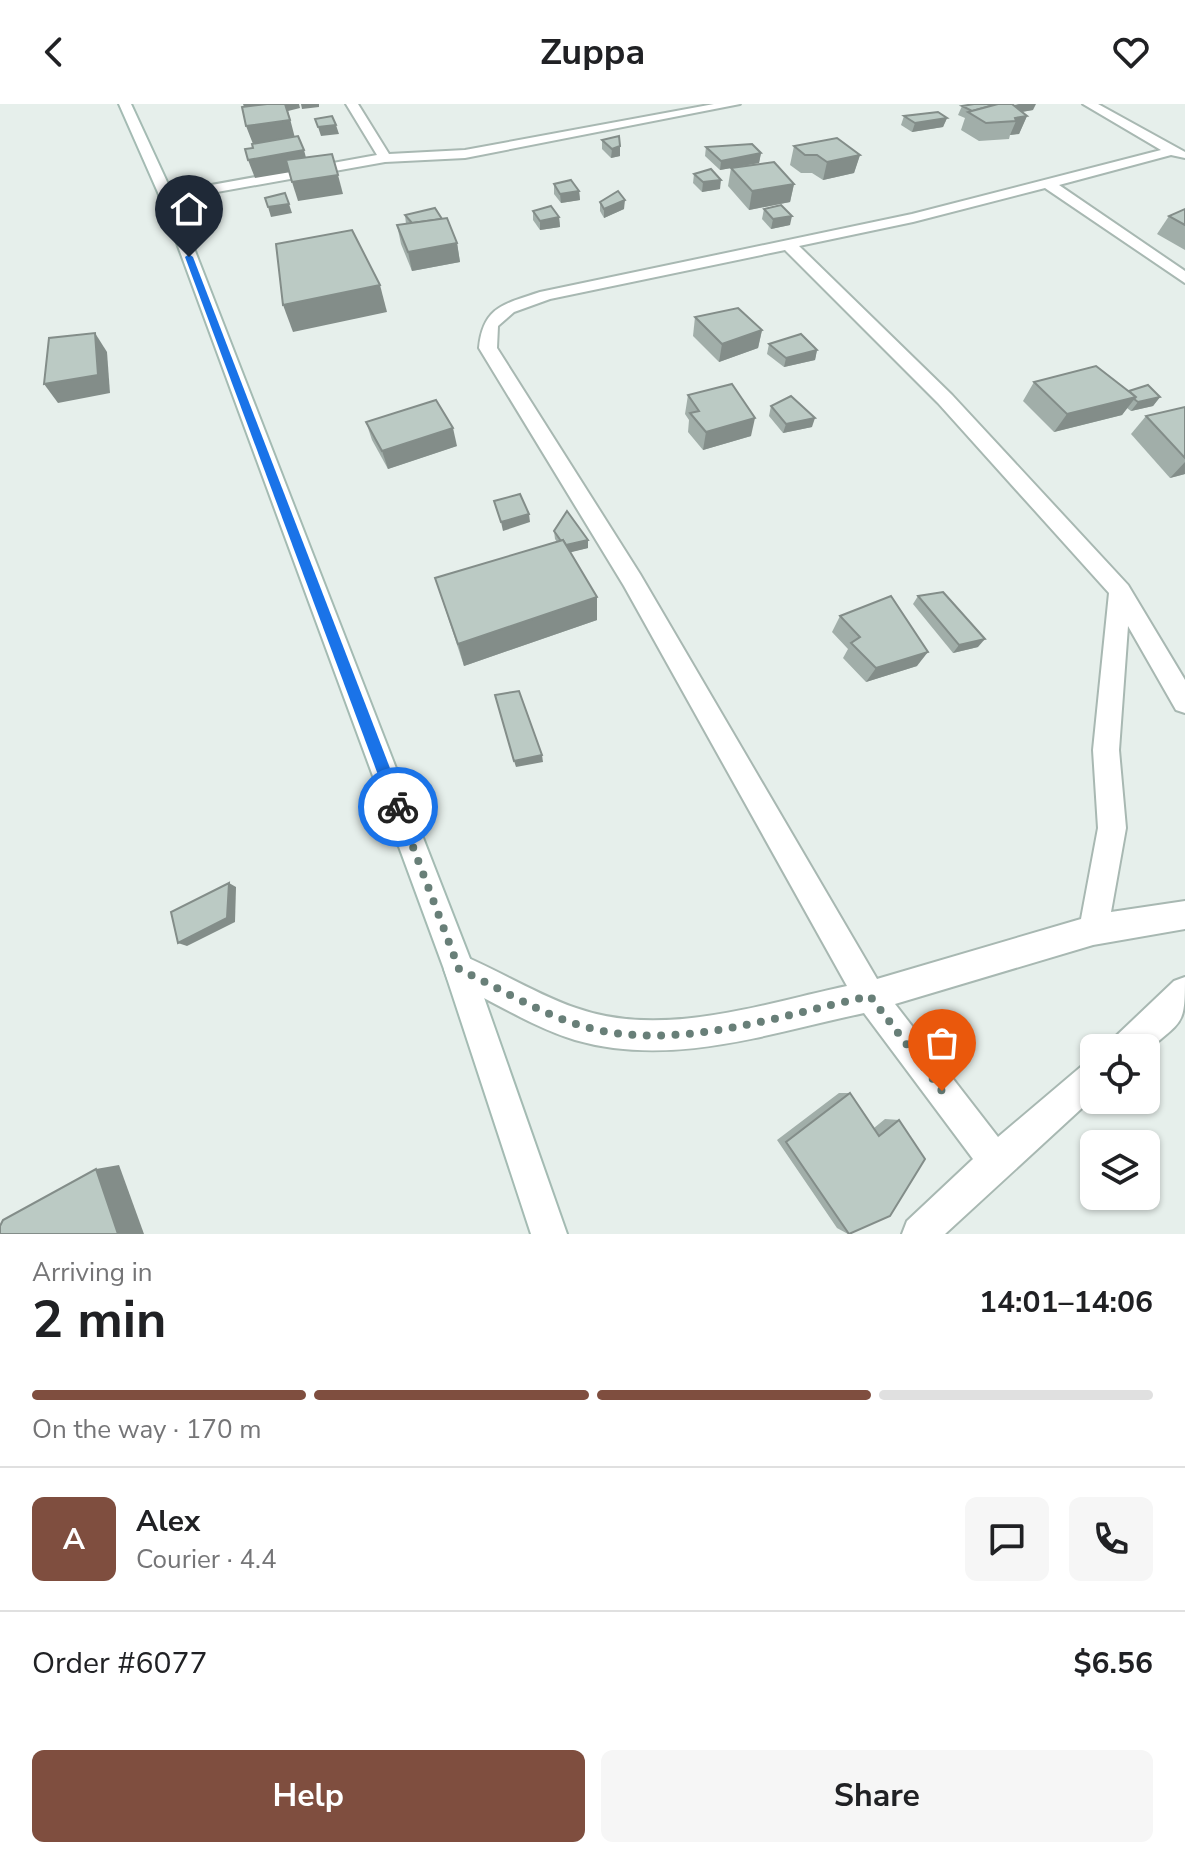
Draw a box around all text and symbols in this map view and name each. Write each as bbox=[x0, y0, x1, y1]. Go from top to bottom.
text: Zuppa bbox=[540, 28, 645, 77]
icon: back bbox=[32, 30, 76, 74]
icon: heart bbox=[1109, 30, 1153, 74]
pin bbox=[155, 175, 223, 257]
icon: home bbox=[167, 187, 211, 231]
courier bbox=[358, 767, 438, 847]
icon: bike bbox=[376, 785, 420, 829]
pin bbox=[908, 1009, 976, 1091]
icon: bag bbox=[920, 1021, 964, 1065]
map controls bbox=[1080, 1034, 1160, 1210]
button: locate bbox=[1080, 1034, 1160, 1114]
button: layers bbox=[1080, 1130, 1160, 1210]
text: Arriving in bbox=[32, 1255, 153, 1290]
text: 14:01–14:06 bbox=[979, 1282, 1153, 1323]
text: 2 min bbox=[32, 1284, 167, 1355]
text: On the way · 170 m bbox=[32, 1412, 261, 1447]
button: chat bbox=[965, 1497, 1049, 1581]
button: phone bbox=[1069, 1497, 1153, 1581]
text: Alex bbox=[136, 1501, 200, 1542]
text: A bbox=[63, 1519, 85, 1560]
text: Courier · 4.4 bbox=[136, 1542, 277, 1577]
text: Order #6077 bbox=[32, 1643, 207, 1684]
text: $6.56 bbox=[1074, 1643, 1153, 1684]
button: Help bbox=[32, 1750, 585, 1842]
button: Share bbox=[601, 1750, 1153, 1842]

